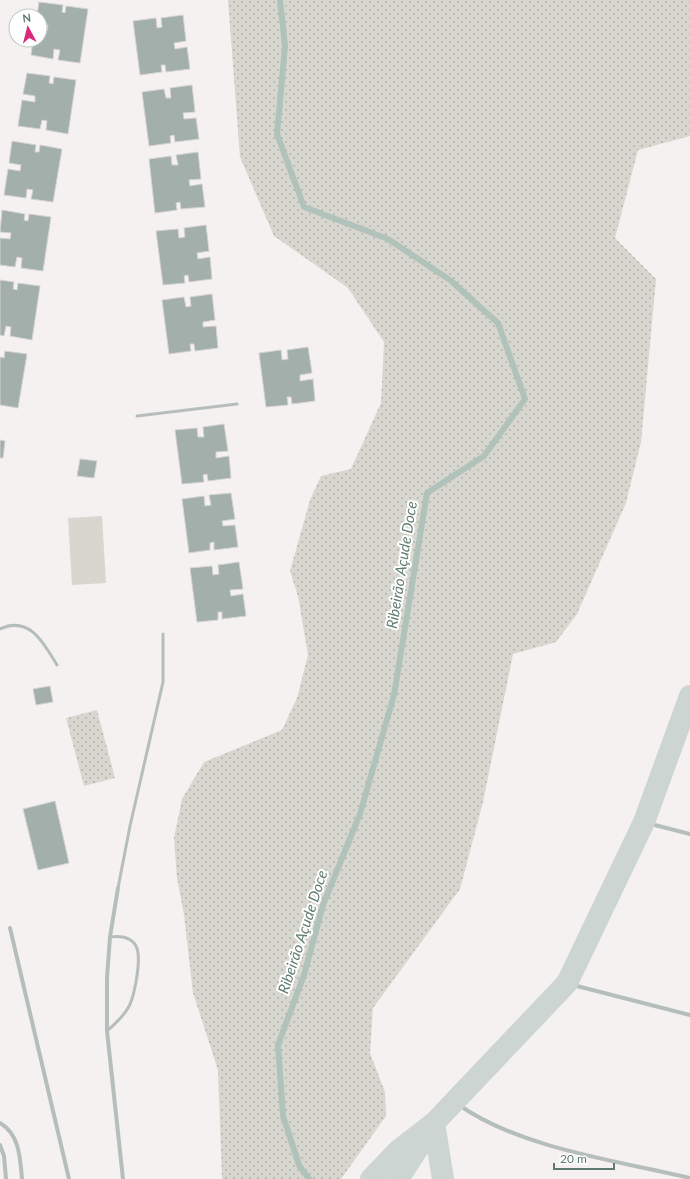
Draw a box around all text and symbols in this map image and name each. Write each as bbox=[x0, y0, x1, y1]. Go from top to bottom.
north arrow bbox=[8, 8, 48, 48]
text: N bbox=[22, 11, 32, 25]
water label: Ribeirão Açude Doce bbox=[382, 500, 420, 630]
water label: Ribeirão Açude Doce bbox=[274, 868, 330, 996]
scale bar bbox=[554, 1145, 614, 1171]
text: 20 m bbox=[560, 1151, 587, 1166]

